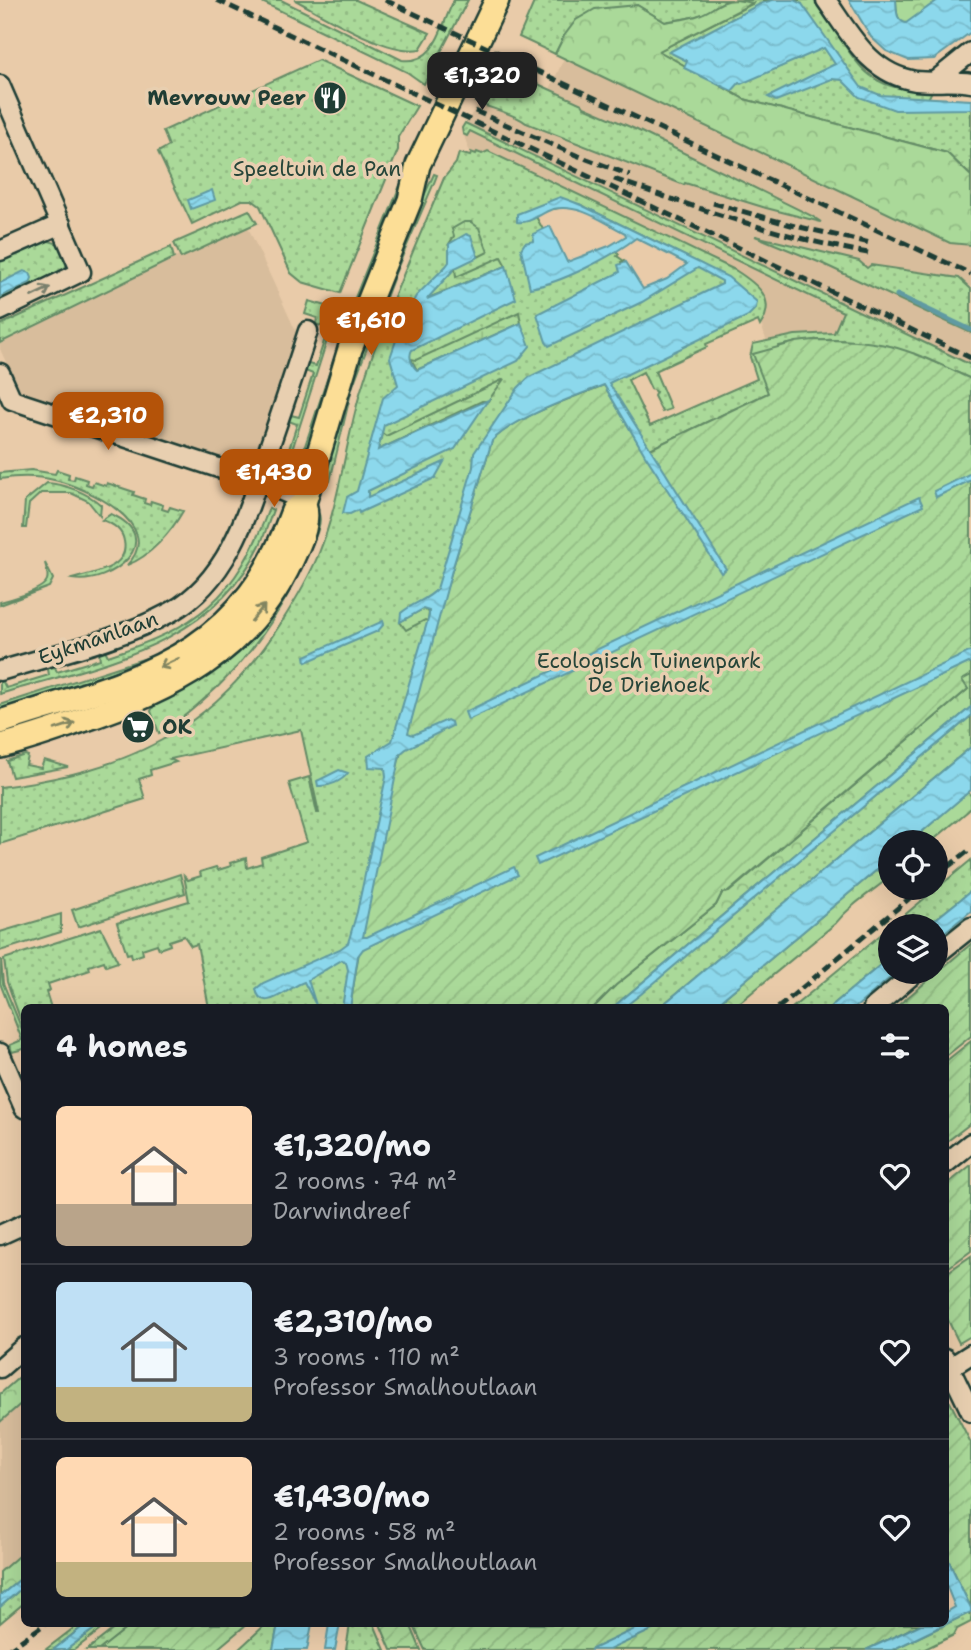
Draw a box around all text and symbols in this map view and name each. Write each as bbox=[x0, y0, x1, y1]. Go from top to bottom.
pin: €1,320 bbox=[425, 52, 539, 112]
text: €1,320 bbox=[443, 60, 521, 90]
restaurant icon: Mevrouw Peer bbox=[311, 79, 349, 117]
place label: Mevrouw Peer bbox=[147, 84, 306, 112]
park label: Speeltuin de Pan bbox=[233, 155, 401, 183]
one-way arrow bbox=[30, 284, 51, 298]
pin: €1,610 bbox=[314, 298, 428, 357]
text: €1,610 bbox=[336, 305, 406, 335]
pin: €2,310 bbox=[51, 392, 165, 452]
text: €2,310 bbox=[68, 400, 148, 430]
pin: €1,430 bbox=[217, 449, 331, 509]
text: €1,430 bbox=[236, 457, 312, 487]
street label: Eykmanlaan bbox=[34, 604, 162, 672]
one-way arrow bbox=[250, 604, 266, 622]
park label: Ecologisch Tuinenpark De Driehoek bbox=[537, 647, 761, 699]
one-way arrow bbox=[159, 657, 180, 670]
supermarket icon: OK bbox=[119, 708, 157, 746]
place label: OK bbox=[162, 713, 193, 741]
one-way arrow bbox=[54, 719, 76, 731]
map controls bbox=[878, 830, 948, 984]
button: locate bbox=[878, 830, 948, 900]
button: layers bbox=[878, 914, 948, 984]
text: 4 homes bbox=[56, 1026, 188, 1067]
icon: filters bbox=[876, 1027, 914, 1065]
text: €1,320/mo bbox=[273, 1125, 431, 1166]
icon: home bbox=[112, 1134, 196, 1218]
icon: heart bbox=[876, 1157, 914, 1195]
text: 2 rooms · 74 m² bbox=[273, 1166, 457, 1196]
text: Darwindreef bbox=[273, 1196, 410, 1226]
text: €2,310/mo bbox=[273, 1301, 433, 1342]
icon: home bbox=[112, 1310, 196, 1394]
icon: heart bbox=[876, 1333, 914, 1371]
text: 3 rooms · 110 m² bbox=[273, 1342, 460, 1372]
text: Professor Smalhoutlaan bbox=[273, 1372, 537, 1402]
text: €1,430/mo bbox=[273, 1476, 430, 1517]
icon: home bbox=[112, 1485, 196, 1569]
icon: heart bbox=[876, 1508, 914, 1546]
text: 2 rooms · 58 m² bbox=[273, 1517, 456, 1547]
text: Professor Smalhoutlaan bbox=[273, 1547, 537, 1577]

